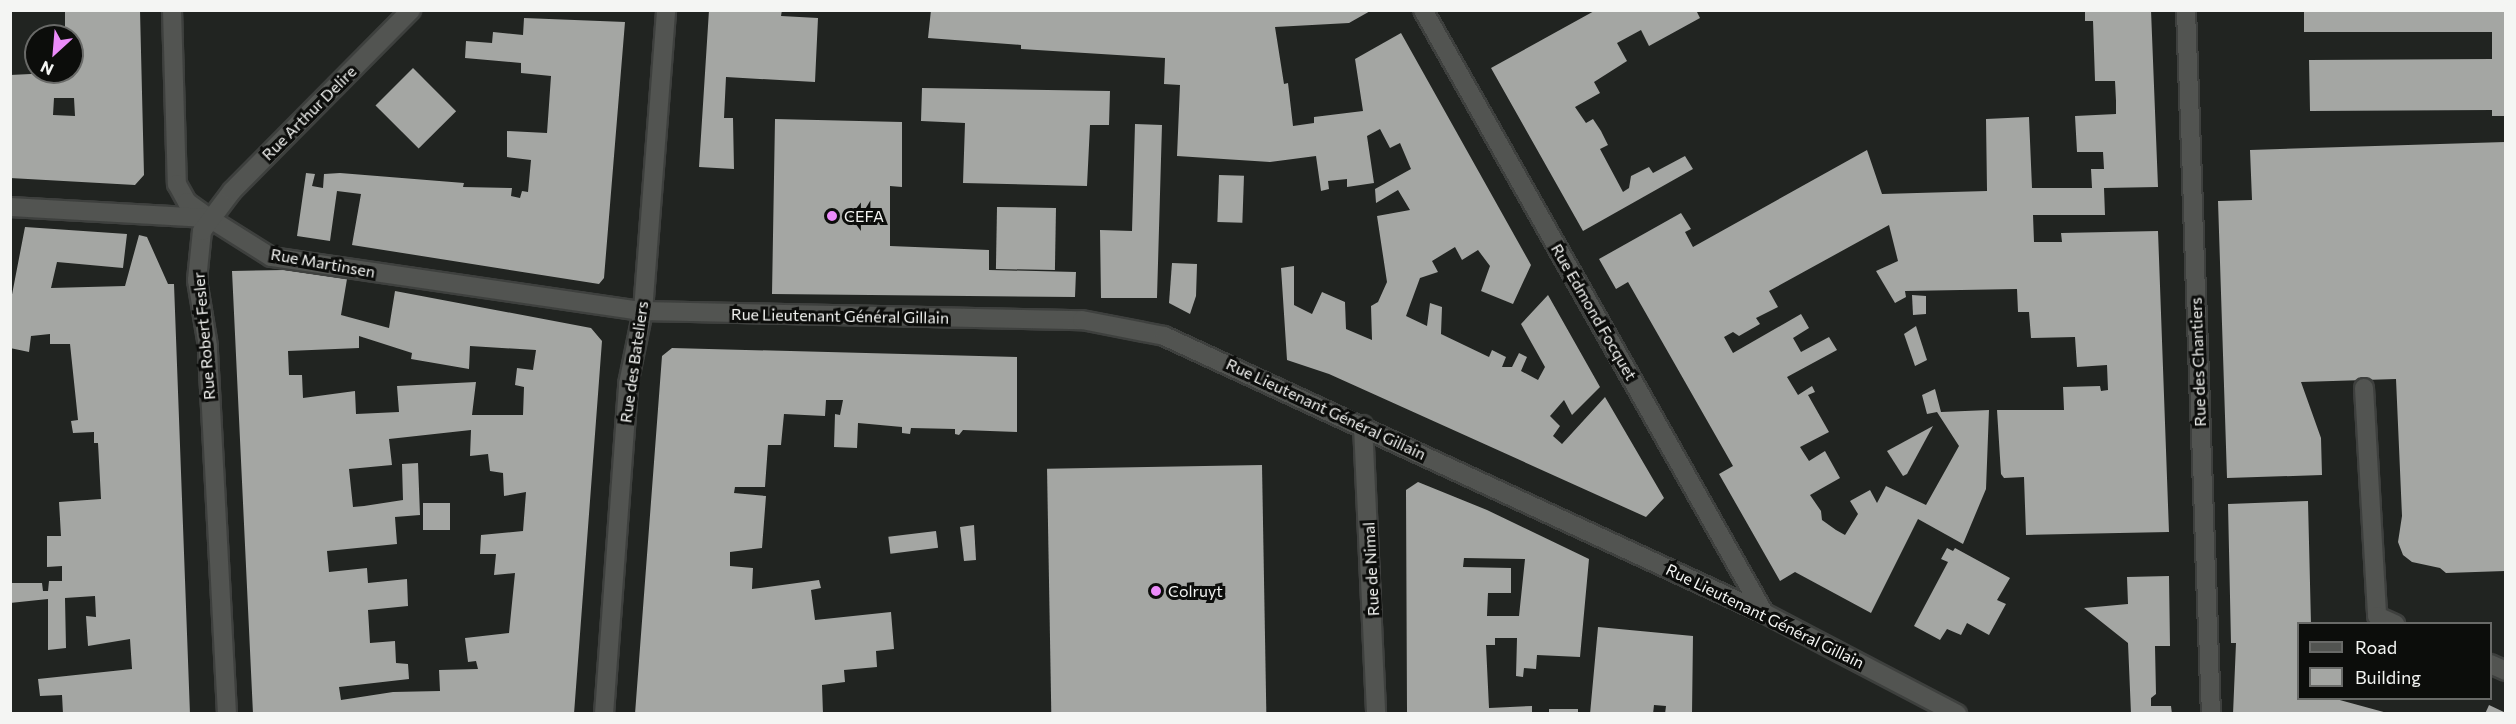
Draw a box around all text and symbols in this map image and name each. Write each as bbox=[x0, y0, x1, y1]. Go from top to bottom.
north arrow bbox=[24, 24, 84, 84]
text: N bbox=[37, 58, 56, 80]
street label: Rue Arthur Delire bbox=[258, 62, 360, 164]
place label: CEFA bbox=[844, 206, 884, 226]
marker: CEFA bbox=[825, 209, 839, 223]
street label: Rue Edmond Focquet bbox=[1547, 240, 1641, 384]
street label: Rue Martinsen bbox=[269, 244, 377, 282]
street label: Rue Robert Fesler bbox=[189, 271, 219, 401]
street label: Rue des Chantiers bbox=[2186, 297, 2210, 427]
street label: Rue des Bateliers bbox=[616, 300, 652, 424]
street label: Rue Lieutenant Général Gillain bbox=[731, 304, 949, 328]
street label: Rue Lieutenant Général Gillain bbox=[1223, 354, 1429, 464]
street label: Rue de Nimal bbox=[1359, 521, 1383, 617]
street label: Rue Lieutenant Général Gillain bbox=[1663, 560, 1867, 672]
place label: Colruyt bbox=[1168, 581, 1223, 601]
marker: Colruyt bbox=[1149, 584, 1163, 598]
legend bbox=[2297, 622, 2492, 700]
text: Road bbox=[2355, 636, 2397, 658]
text: Building bbox=[2355, 666, 2421, 688]

